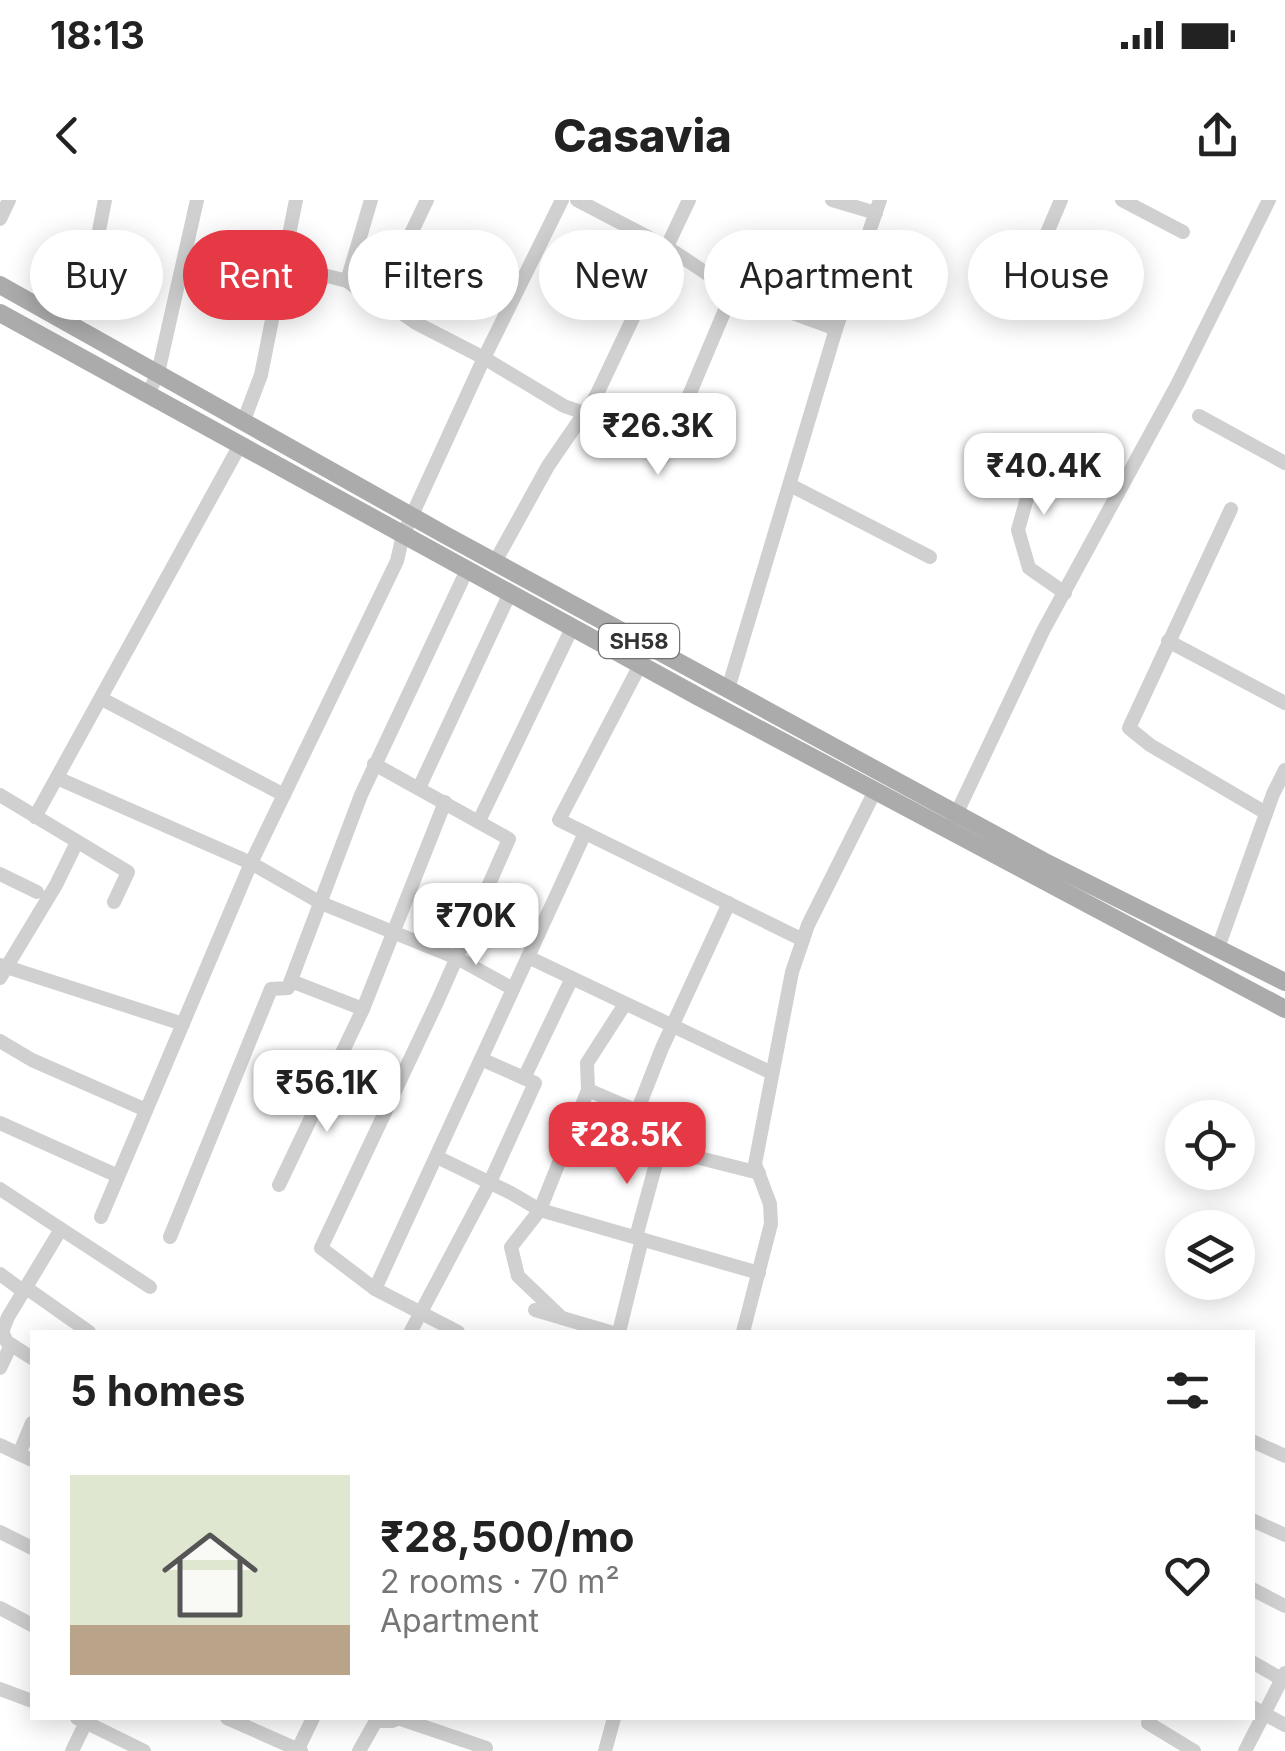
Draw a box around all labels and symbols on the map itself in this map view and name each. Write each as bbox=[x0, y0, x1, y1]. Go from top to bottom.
pin: ₹26.3K bbox=[577, 393, 739, 478]
pin: ₹40.4K bbox=[963, 433, 1125, 518]
road number: SH58 bbox=[599, 624, 679, 658]
pin: ₹70K bbox=[417, 883, 535, 968]
pin: ₹56.1K bbox=[246, 1050, 408, 1135]
pin: ₹28.5K bbox=[546, 1102, 708, 1187]

